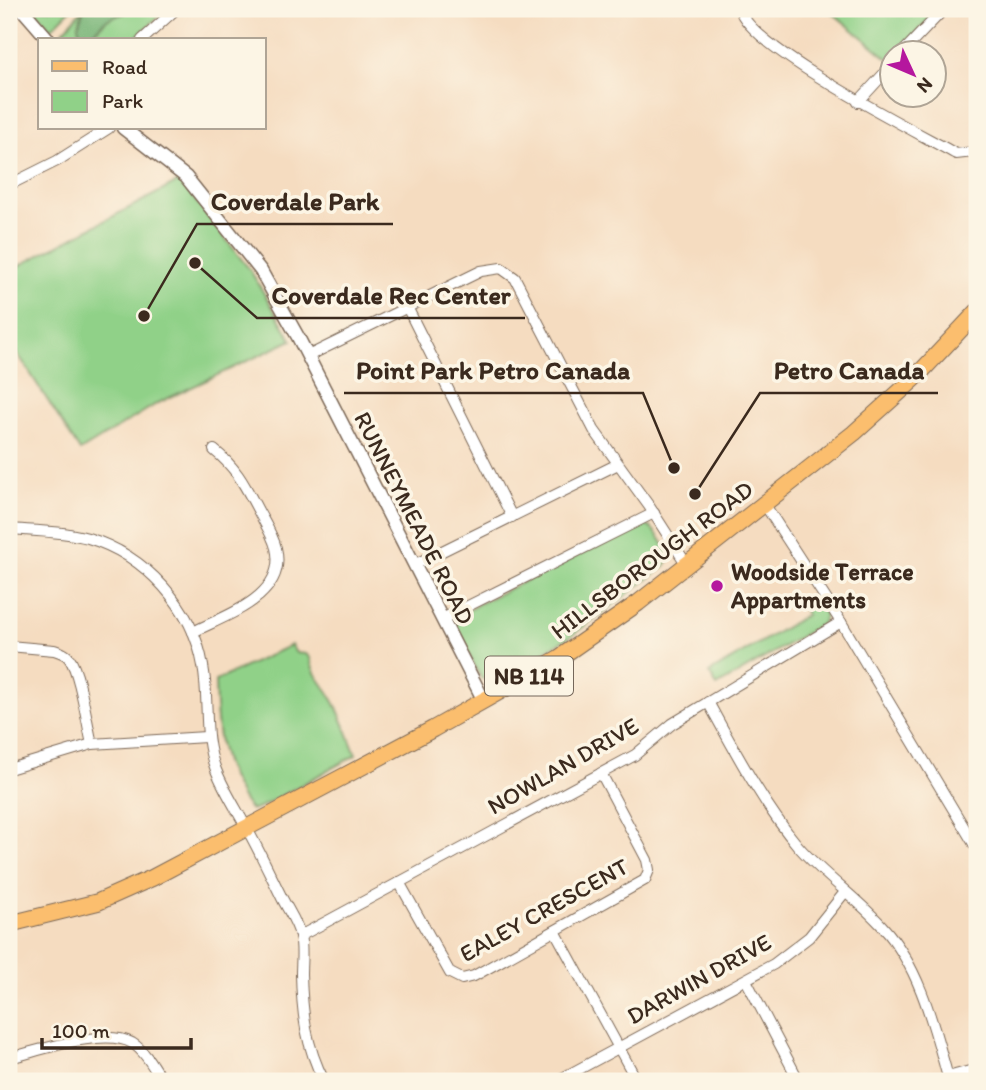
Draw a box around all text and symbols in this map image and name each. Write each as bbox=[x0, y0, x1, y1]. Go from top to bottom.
legend bbox=[38, 38, 266, 130]
north arrow bbox=[878, 38, 948, 108]
text: Road bbox=[102, 54, 148, 79]
text: N bbox=[912, 73, 938, 98]
text: Park bbox=[102, 88, 144, 113]
callout: Coverdale Park bbox=[197, 177, 393, 224]
text: Coverdale Park bbox=[211, 185, 380, 217]
callout: Coverdale Rec Center bbox=[257, 271, 525, 318]
text: Coverdale Rec Center bbox=[271, 279, 512, 311]
callout: Point Park Petro Canada bbox=[344, 346, 643, 393]
callout: Petro Canada bbox=[760, 346, 938, 393]
text: Point Park Petro Canada bbox=[356, 354, 630, 386]
text: Petro Canada bbox=[774, 354, 925, 386]
street label: RUNNEYMEADE ROAD bbox=[348, 406, 481, 629]
street label: HILLSBOROUGH ROAD bbox=[545, 474, 759, 645]
place label: Woodside Terrace Appartments bbox=[730, 557, 914, 615]
marker: Woodside Terrace Appartments bbox=[709, 578, 725, 594]
road number: NB 114 bbox=[485, 656, 573, 696]
street label: NOWLAN DRIVE bbox=[482, 711, 643, 821]
street label: EALEY CRESCENT bbox=[454, 851, 634, 968]
street label: DARWIN DRIVE bbox=[621, 927, 776, 1030]
scale bar bbox=[42, 1006, 191, 1050]
text: 100 m bbox=[52, 1018, 110, 1043]

